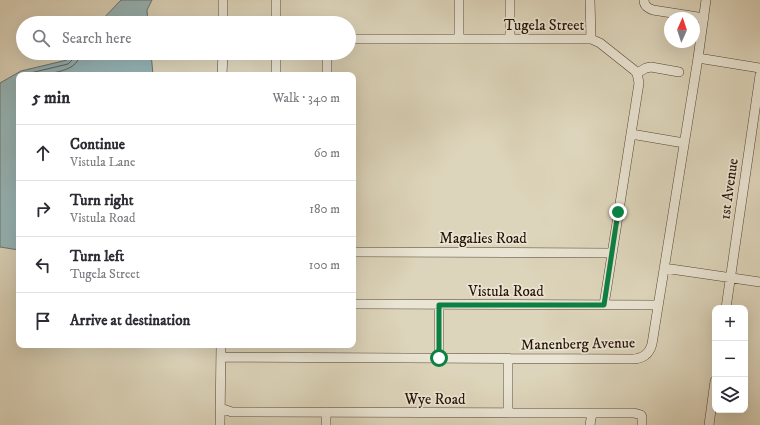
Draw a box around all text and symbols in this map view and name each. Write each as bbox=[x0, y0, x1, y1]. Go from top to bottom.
north arrow bbox=[664, 12, 700, 48]
search box bbox=[16, 16, 356, 60]
street label: Tugela Street bbox=[504, 16, 584, 35]
icon: search bbox=[30, 27, 52, 49]
text: Search here bbox=[62, 29, 131, 48]
text: 5 min bbox=[32, 87, 70, 109]
text: Walk · 340 m bbox=[272, 90, 340, 106]
text: Continue bbox=[70, 135, 125, 154]
icon: ahead bbox=[32, 142, 54, 164]
text: 60 m bbox=[314, 145, 340, 161]
text: Vistula Lane bbox=[70, 154, 136, 170]
street label: 1st Avenue bbox=[715, 157, 743, 221]
text: Turn right bbox=[70, 191, 133, 210]
icon: right bbox=[32, 198, 54, 220]
text: 180 m bbox=[309, 201, 340, 217]
route end bbox=[609, 203, 627, 221]
text: Vistula Road bbox=[70, 210, 135, 226]
street label: Magalies Road bbox=[439, 229, 527, 248]
text: Turn left bbox=[70, 247, 124, 266]
icon: left bbox=[32, 254, 54, 276]
text: 100 m bbox=[309, 257, 340, 273]
text: Tugela Street bbox=[70, 266, 140, 282]
street label: Vistula Road bbox=[467, 282, 544, 301]
map controls bbox=[712, 305, 748, 413]
button: + bbox=[712, 305, 748, 341]
icon: arrive bbox=[32, 310, 54, 332]
text: Arrive at destination bbox=[70, 311, 190, 330]
street label: Manenberg Avenue bbox=[521, 334, 635, 354]
button: − bbox=[712, 341, 748, 377]
route start bbox=[430, 349, 448, 367]
button: layers bbox=[712, 377, 748, 413]
street label: Wye Road bbox=[403, 390, 466, 409]

